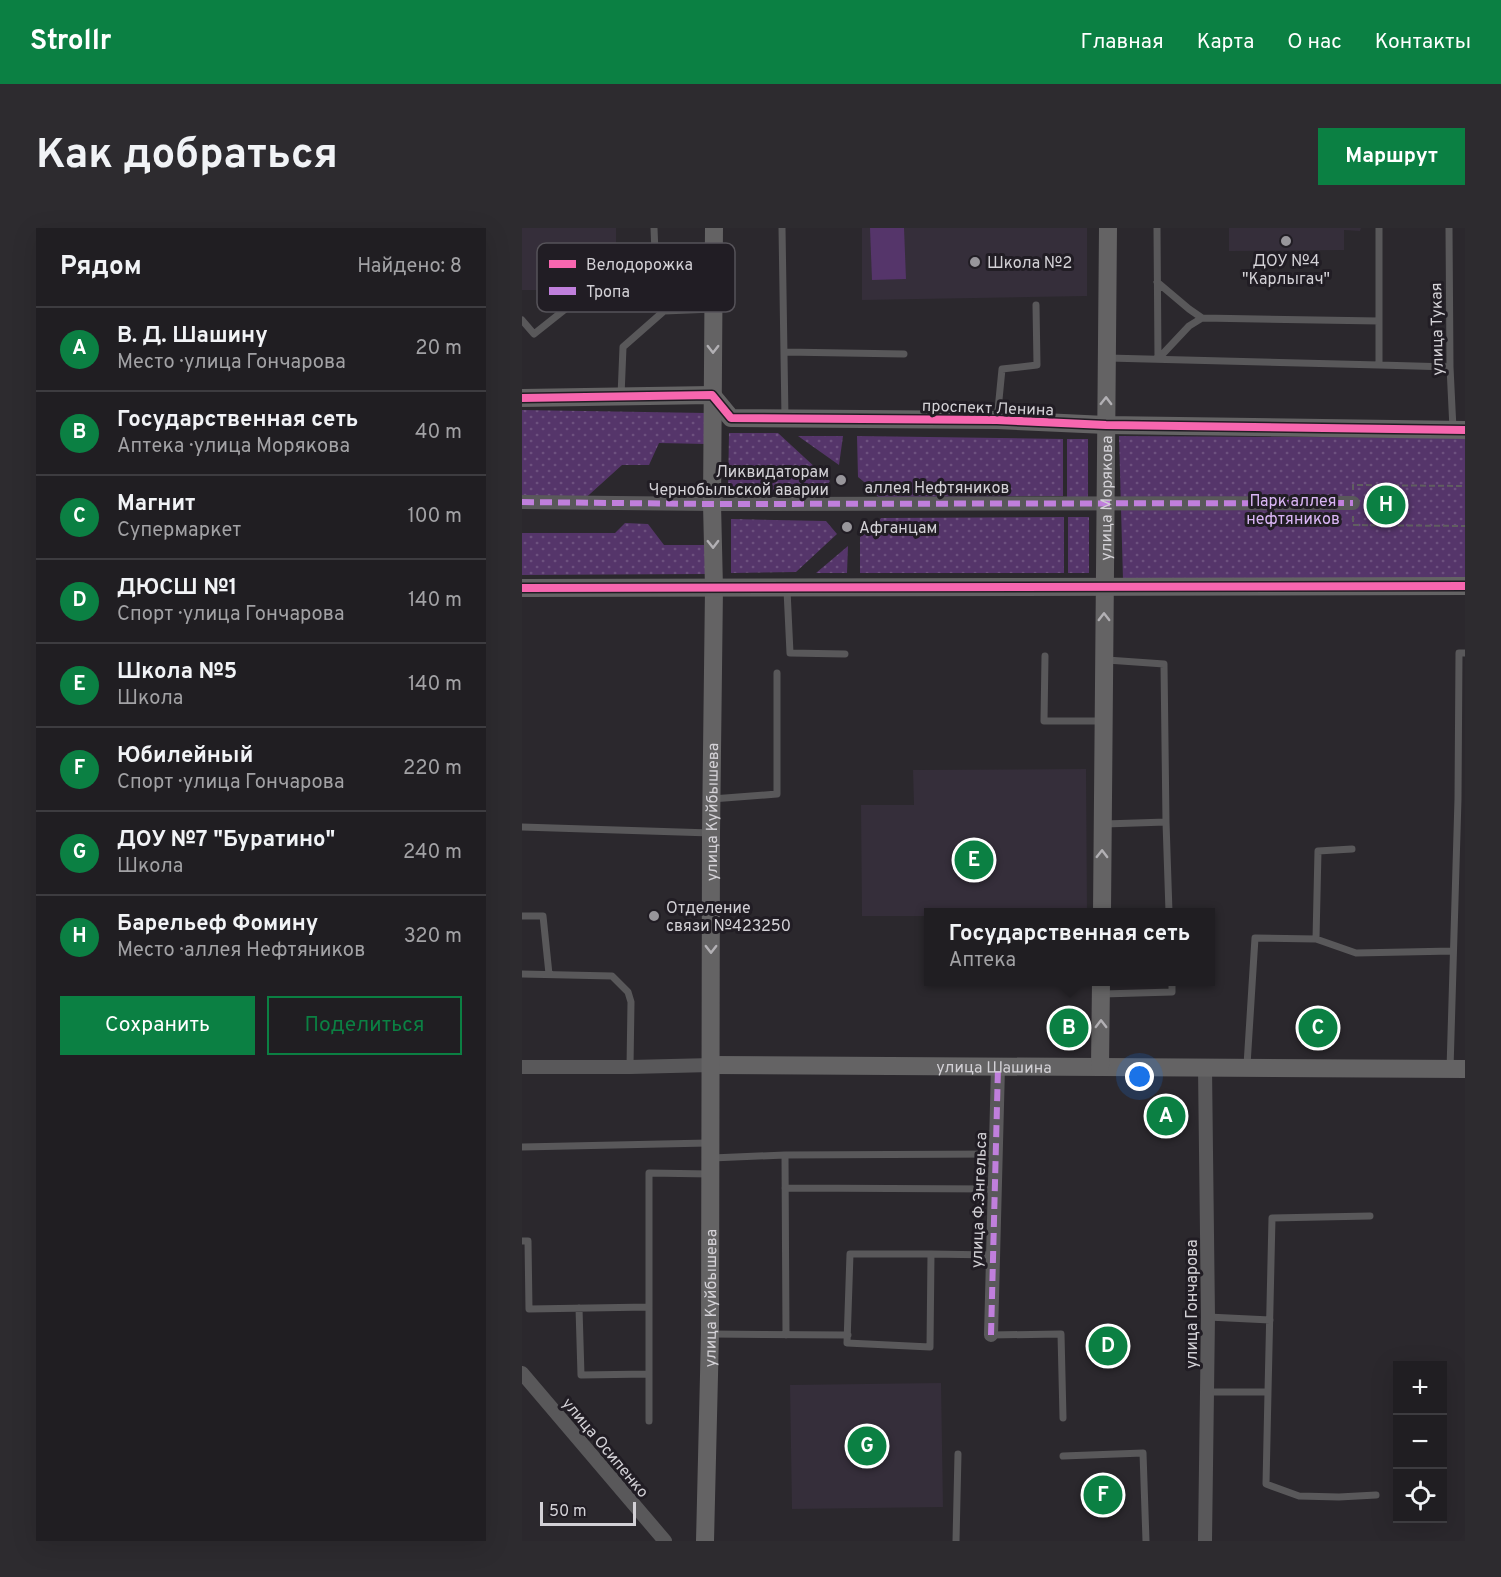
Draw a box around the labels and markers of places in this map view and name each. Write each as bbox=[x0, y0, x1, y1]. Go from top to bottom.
marker: ДОУ №4 "Карлыгач" bbox=[1279, 234, 1293, 248]
place label: ДОУ №4 "Карлыгач" bbox=[1242, 252, 1330, 290]
place label: Школа №2 bbox=[987, 254, 1072, 274]
marker: Школа №2 bbox=[968, 255, 982, 269]
place label: Ликвидаторам Чернобыльской аварии bbox=[649, 463, 829, 501]
marker: Ликвидаторам Чернобыльской аварии bbox=[834, 473, 848, 487]
pin: H bbox=[1366, 482, 1406, 528]
place label: Афганцам bbox=[859, 519, 937, 539]
marker: Афганцам bbox=[840, 520, 854, 534]
pin: E bbox=[954, 838, 994, 882]
place label: Отделение связи №423250 bbox=[666, 899, 791, 937]
marker: Отделение связи №423250 bbox=[647, 909, 661, 923]
pin: B bbox=[1050, 1006, 1088, 1050]
pin: C bbox=[1298, 1006, 1338, 1050]
pin: A bbox=[1146, 1094, 1186, 1138]
pin: D bbox=[1088, 1324, 1128, 1368]
pin: G bbox=[848, 1424, 886, 1468]
pin: F bbox=[1084, 1472, 1122, 1518]

